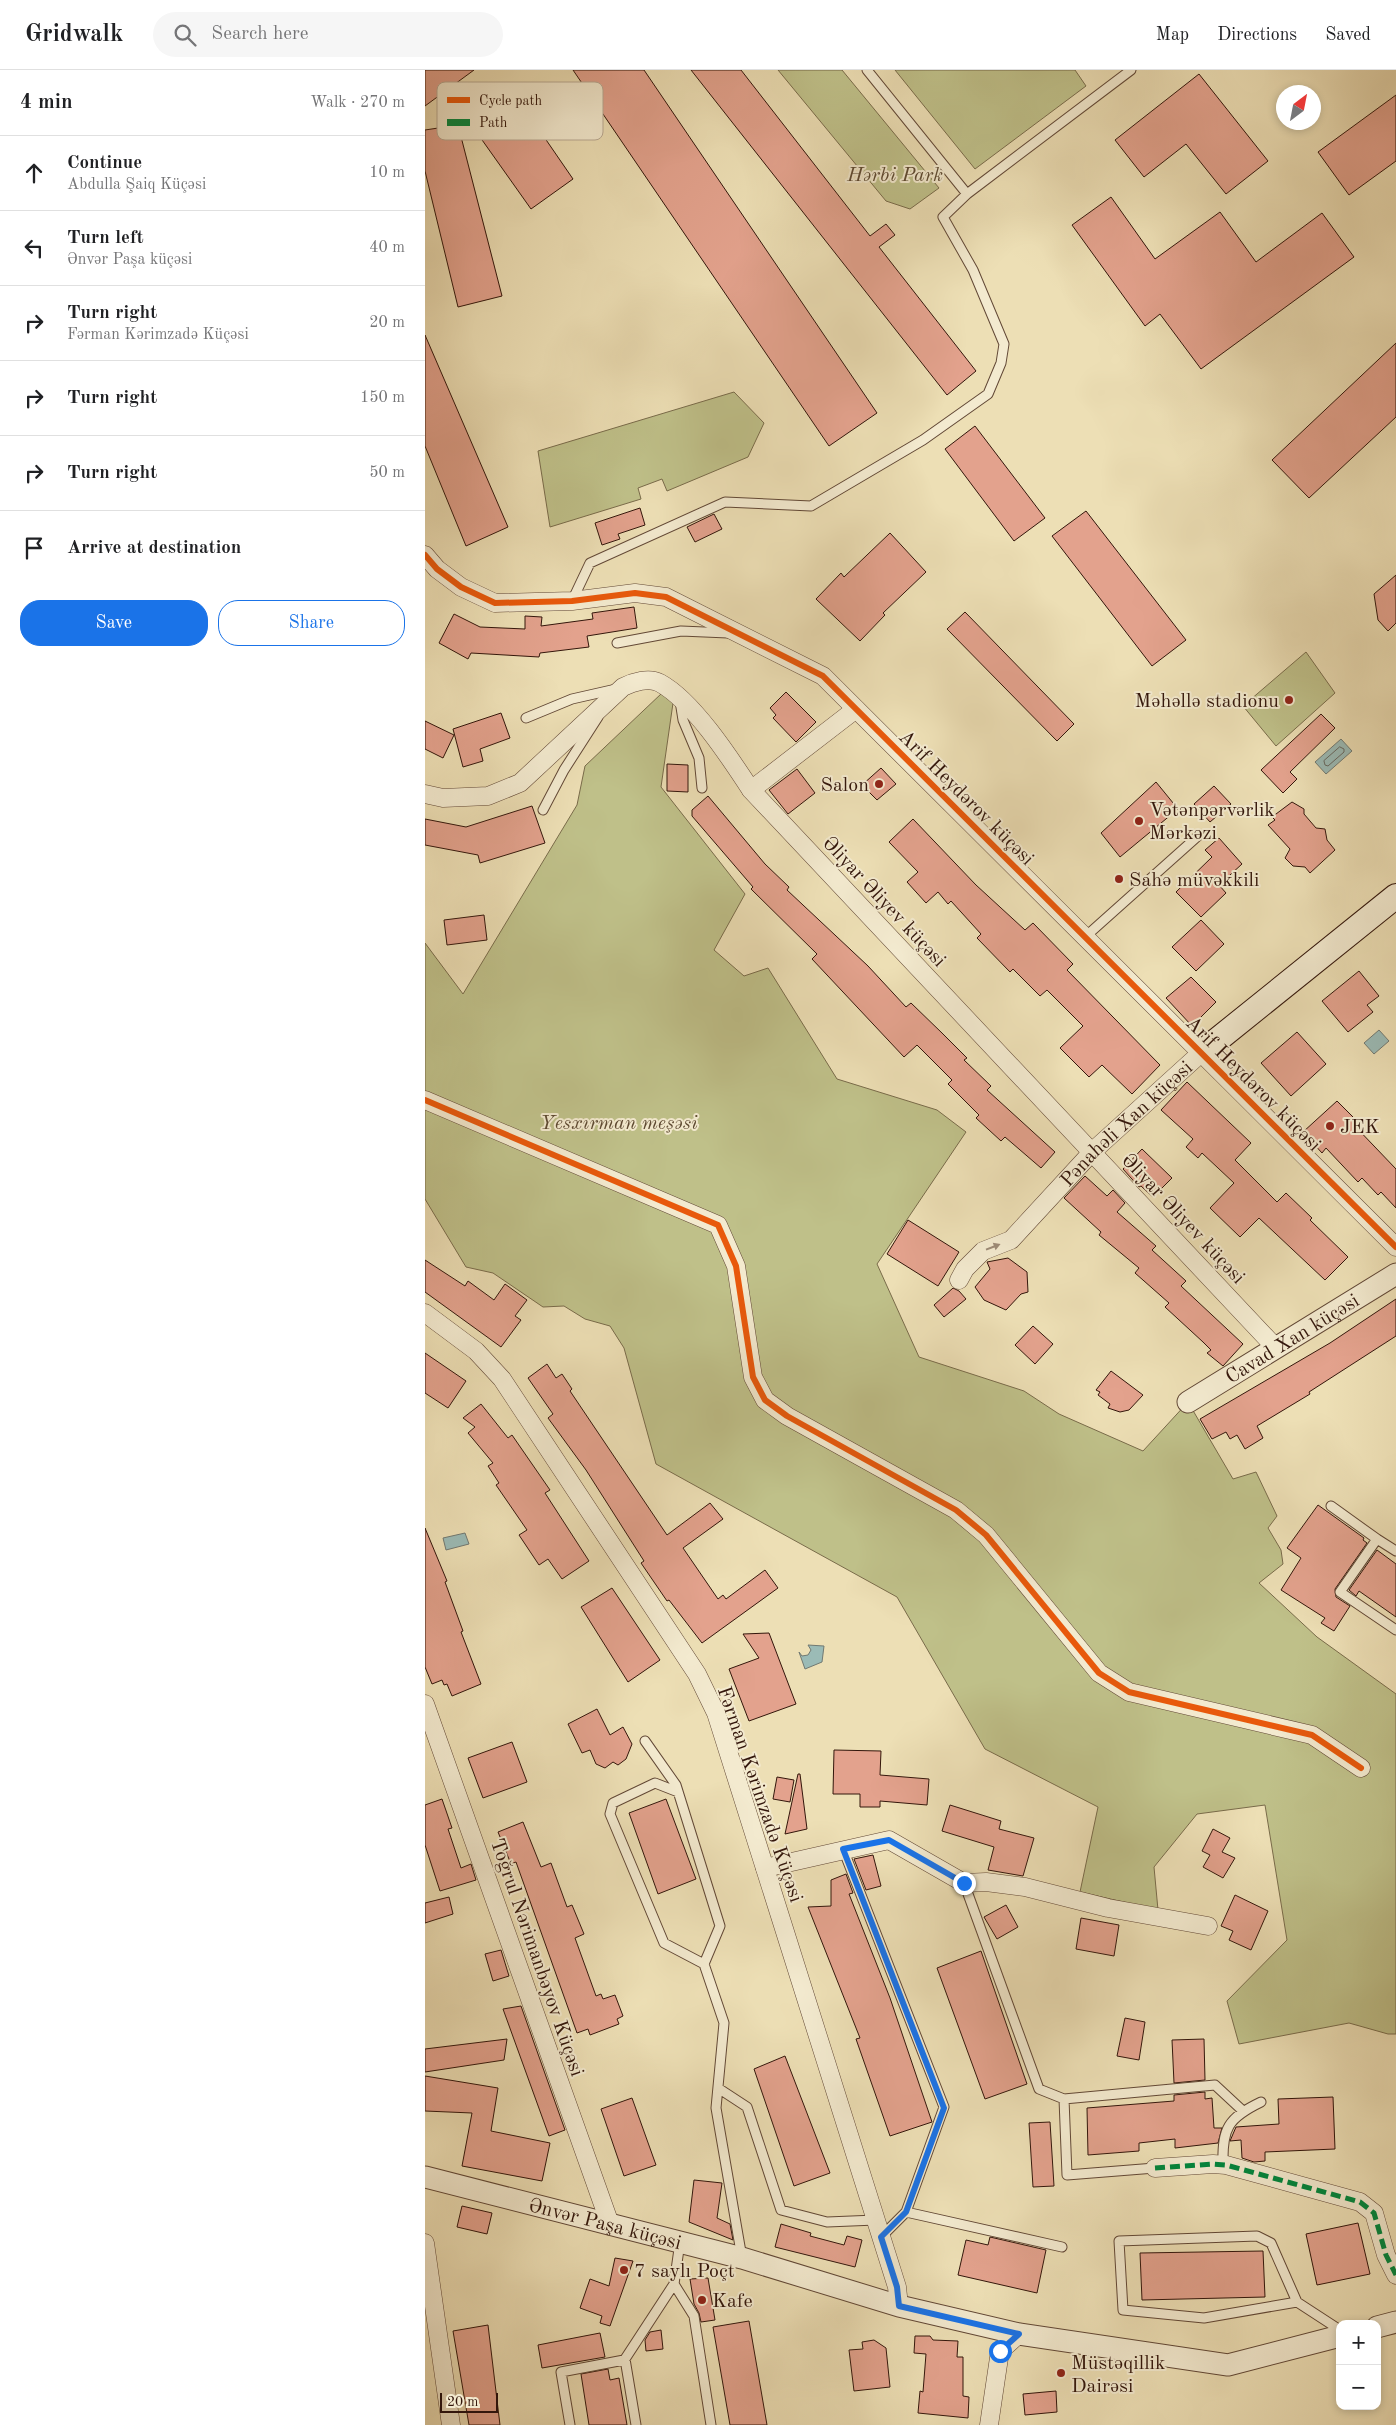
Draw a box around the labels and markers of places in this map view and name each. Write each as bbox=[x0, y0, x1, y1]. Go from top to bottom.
place label: Məhəllə stadionu bbox=[1135, 692, 1279, 712]
marker: Məhəllə stadionu bbox=[1283, 694, 1295, 706]
place label: Salon bbox=[821, 776, 869, 796]
marker: Salon bbox=[873, 778, 885, 790]
place label: Vətənpərvərlik Mərkəzi bbox=[1149, 801, 1275, 844]
marker: Vətənpərvərlik Mərkəzi bbox=[1133, 815, 1145, 827]
place label: Sahə müvəkkili bbox=[1129, 871, 1259, 891]
marker: Sahə müvəkkili bbox=[1113, 873, 1125, 885]
place label: JEK bbox=[1340, 1118, 1380, 1138]
marker: JEK bbox=[1324, 1120, 1336, 1132]
place label: 7 saylı Poçt bbox=[634, 2262, 735, 2282]
marker: 7 saylı Poçt bbox=[618, 2264, 630, 2276]
place label: Kafe bbox=[712, 2292, 753, 2312]
marker: Kafe bbox=[696, 2294, 708, 2306]
place label: Müstəqillik Dairəsi bbox=[1071, 2354, 1165, 2397]
marker: Müstəqillik Dairəsi bbox=[1055, 2367, 1067, 2379]

